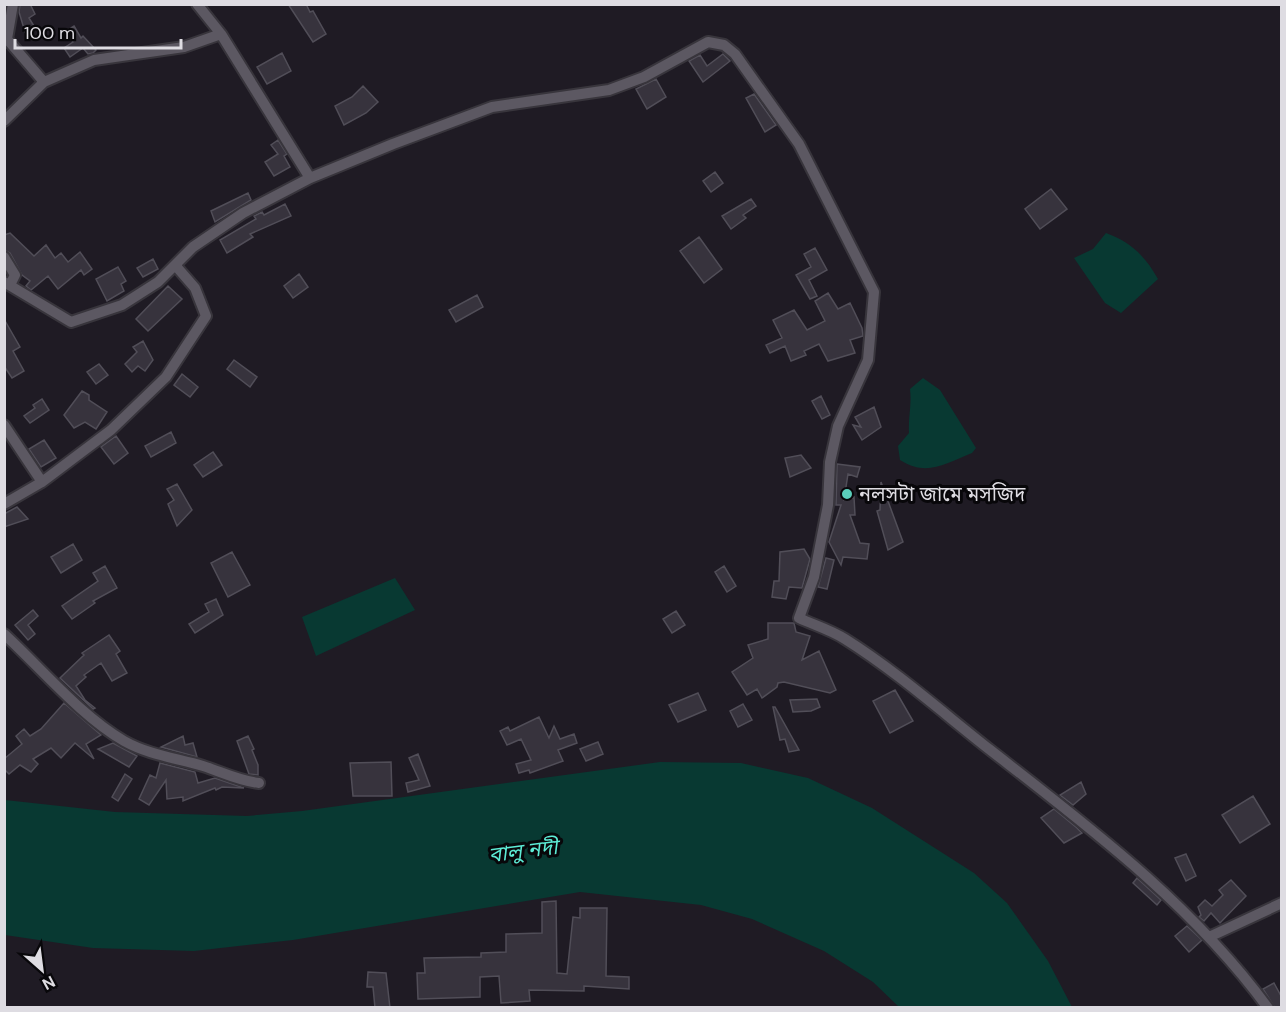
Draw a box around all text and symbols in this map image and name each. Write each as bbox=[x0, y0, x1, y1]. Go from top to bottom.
scale bar bbox=[15, 12, 182, 50]
text: 100 m bbox=[24, 21, 75, 45]
place label: নলসটা জামে মসজিদ bbox=[858, 481, 1026, 507]
marker: নলসটা জামে মসজিদ bbox=[840, 487, 854, 501]
water label: বালু নদী bbox=[487, 832, 563, 869]
north arrow bbox=[12, 940, 72, 1000]
text: N bbox=[39, 971, 59, 995]

